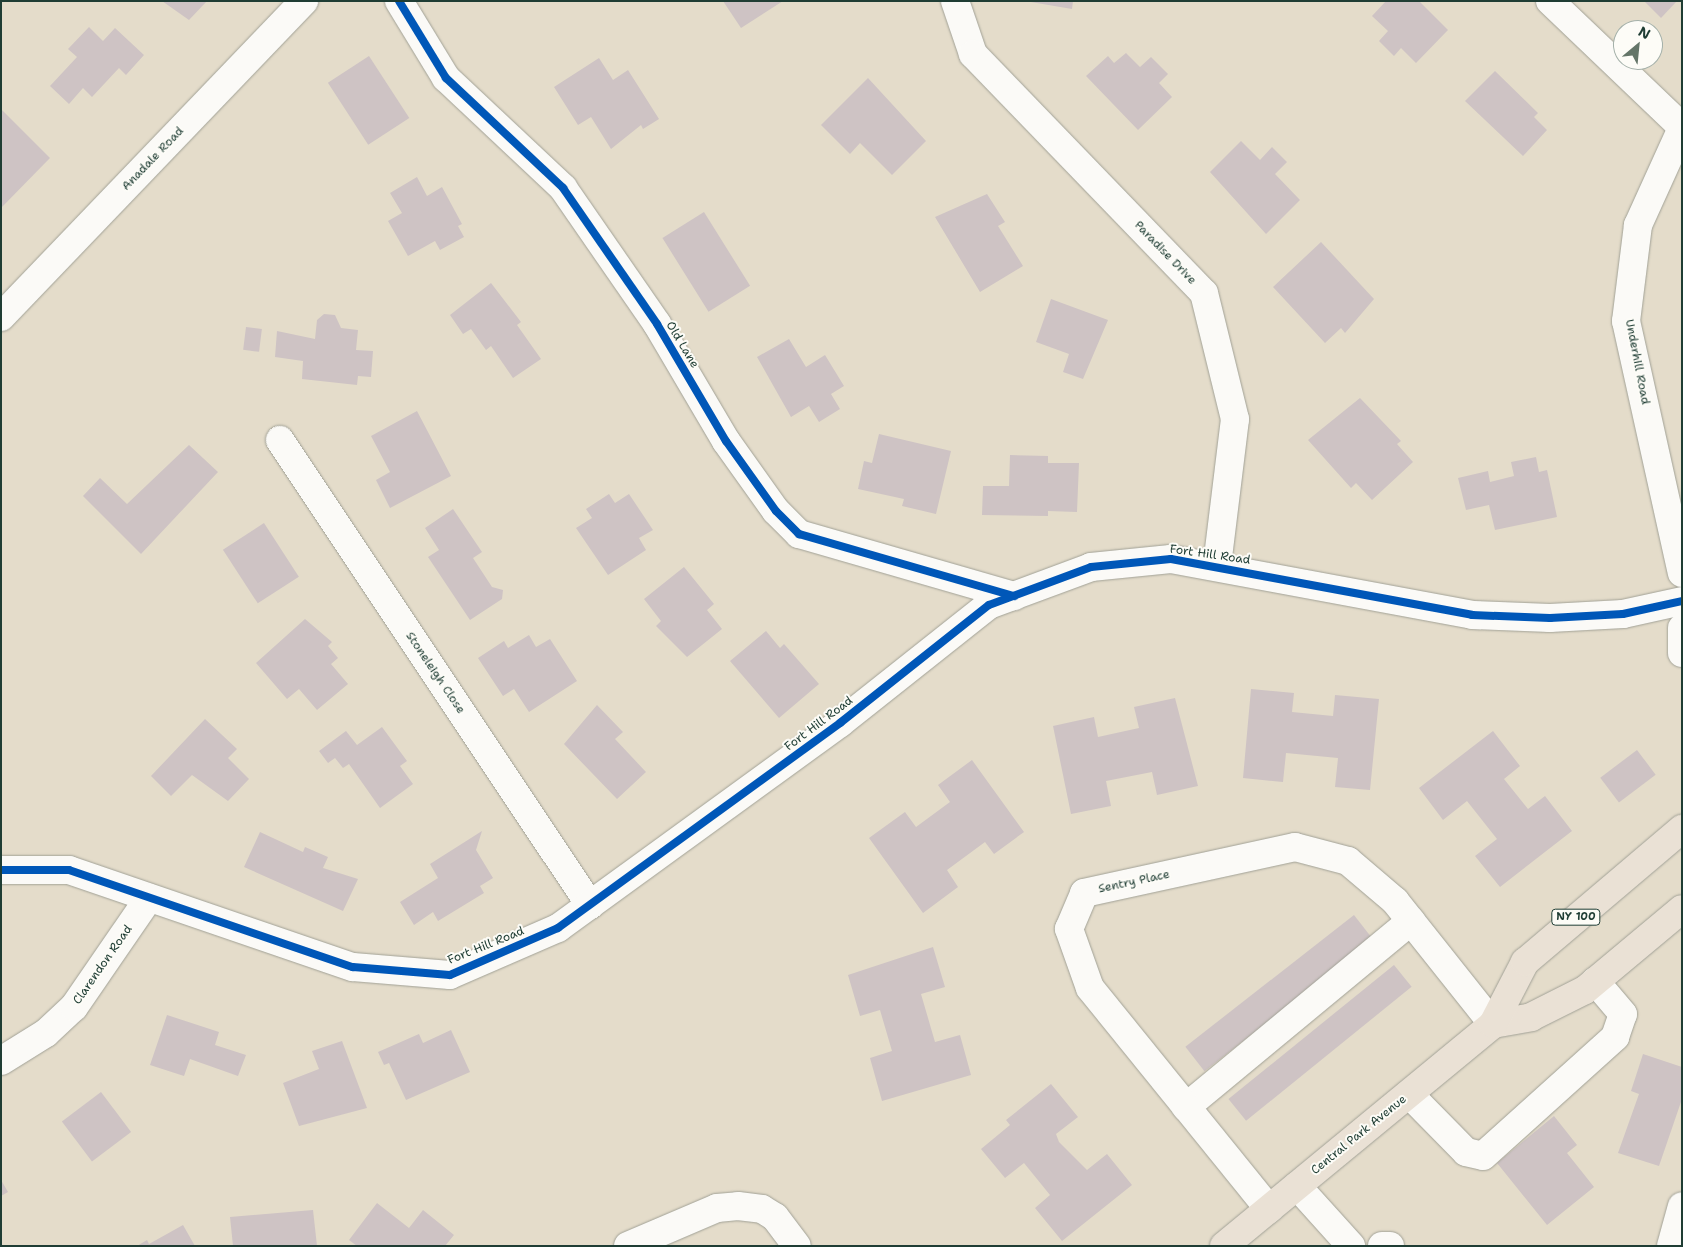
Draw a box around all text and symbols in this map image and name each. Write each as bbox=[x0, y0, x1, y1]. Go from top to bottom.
north arrow bbox=[1613, 20, 1663, 70]
text: N bbox=[1635, 22, 1654, 43]
street label: Anadale Road bbox=[119, 124, 187, 194]
street label: Paradise Drive bbox=[1131, 218, 1199, 288]
street label: Underhill Road bbox=[1622, 318, 1652, 406]
street label: Old Lane bbox=[662, 319, 702, 371]
street label: Fort Hill Road bbox=[1169, 542, 1251, 568]
street label: Stoneleigh Close bbox=[402, 629, 468, 717]
street label: Fort Hill Road bbox=[782, 694, 856, 754]
street label: Sentry Place bbox=[1097, 867, 1171, 897]
road number: NY 100 bbox=[1551, 909, 1601, 926]
street label: Clarendon Road bbox=[70, 923, 136, 1007]
street label: Fort Hill Road bbox=[446, 924, 526, 968]
street label: Central Park Avenue bbox=[1309, 1092, 1409, 1178]

